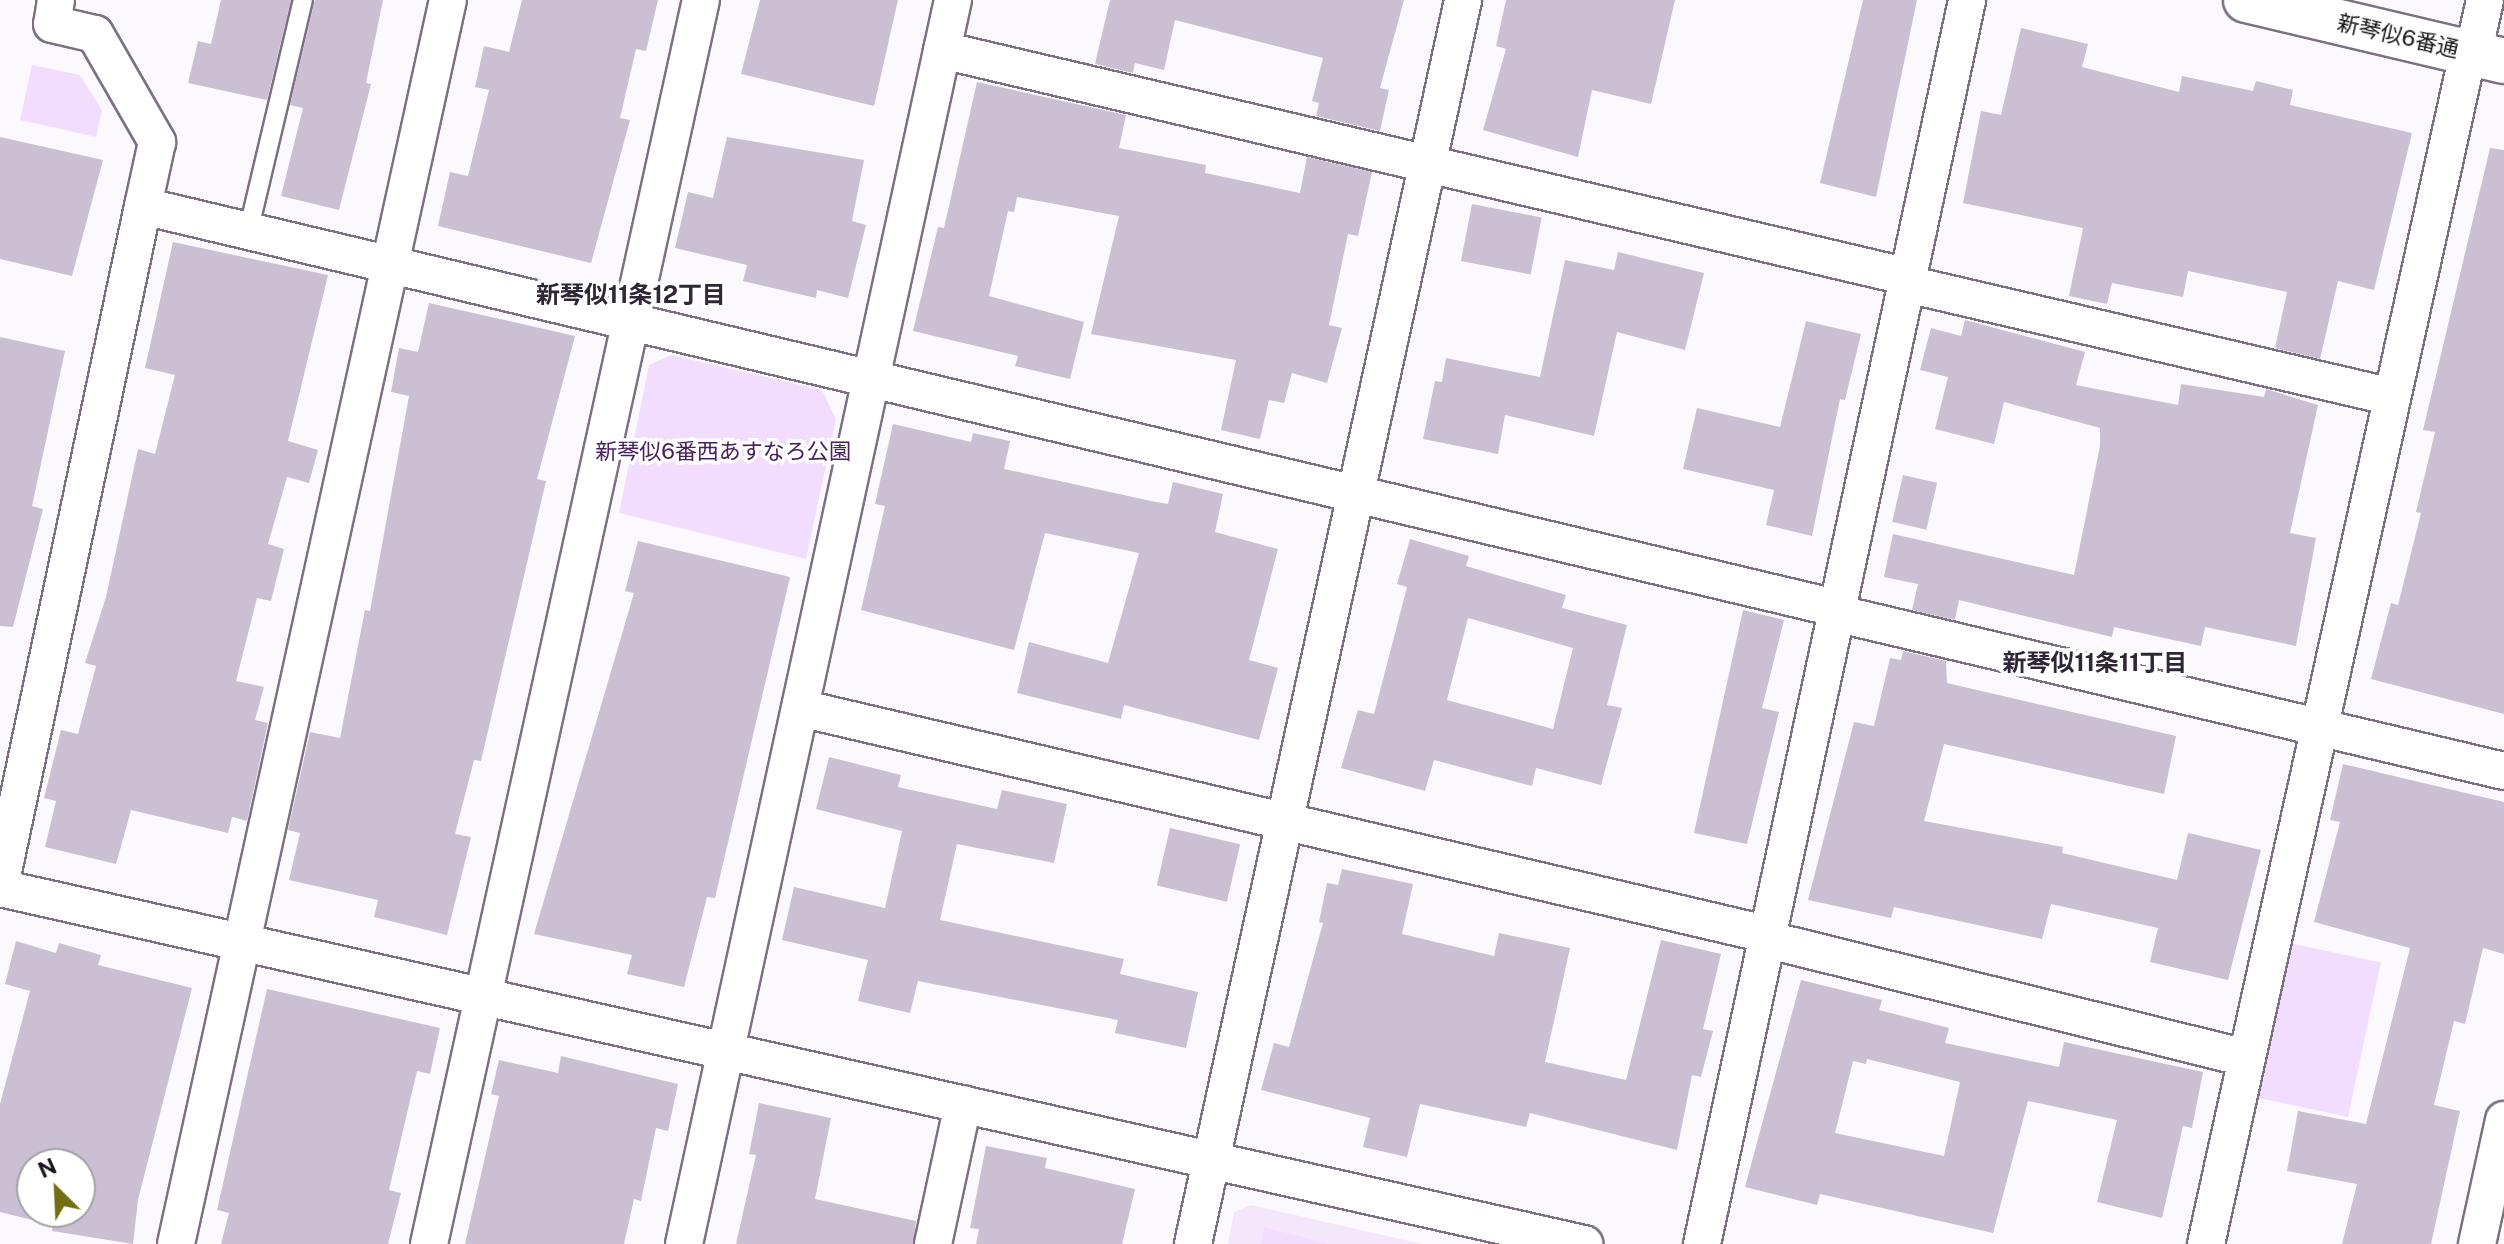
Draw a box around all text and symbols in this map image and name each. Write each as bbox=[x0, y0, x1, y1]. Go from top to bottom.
street label: 新琴似6番通 bbox=[2335, 9, 2461, 63]
district label: 新琴似11条12丁目 bbox=[536, 281, 726, 309]
park label: 新琴似6番西あすなろ公園 bbox=[595, 439, 851, 465]
district label: 新琴似11条11丁目 bbox=[2002, 649, 2188, 677]
north arrow bbox=[16, 1148, 96, 1228]
text: N bbox=[34, 1153, 60, 1183]

